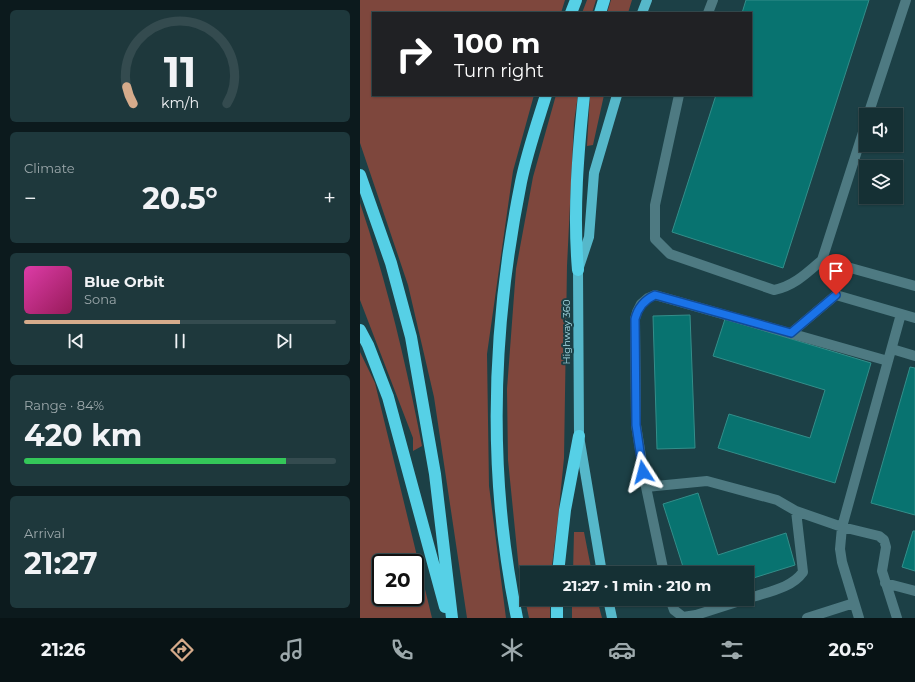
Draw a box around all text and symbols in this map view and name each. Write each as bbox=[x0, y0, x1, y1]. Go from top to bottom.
text: 100 m bbox=[454, 26, 540, 60]
icon: right bbox=[388, 28, 440, 80]
text: 11 bbox=[164, 47, 196, 97]
text: Turn right bbox=[454, 60, 544, 82]
text: km/h bbox=[161, 93, 199, 111]
map controls bbox=[859, 108, 903, 204]
button: sound bbox=[859, 108, 903, 152]
text: Climate bbox=[24, 160, 75, 176]
button: layers bbox=[859, 160, 903, 204]
text: 20.5° bbox=[142, 180, 218, 217]
text: − bbox=[24, 185, 37, 212]
text: + bbox=[323, 185, 336, 212]
pin bbox=[819, 254, 853, 295]
icon: arrive bbox=[825, 260, 847, 282]
text: Blue Orbit bbox=[84, 272, 164, 291]
text: Sona bbox=[84, 291, 117, 307]
street label: Highway 360 bbox=[560, 299, 573, 365]
icon: previous bbox=[65, 330, 87, 352]
icon: pause bbox=[169, 330, 191, 352]
icon: next bbox=[273, 330, 295, 352]
text: Range · 84% bbox=[24, 397, 104, 413]
text: 420 km bbox=[24, 417, 142, 454]
position arrow bbox=[622, 451, 664, 493]
text: Arrival bbox=[24, 525, 65, 541]
text: 21:27 bbox=[24, 545, 98, 582]
speed limit sign: 20 bbox=[372, 554, 424, 606]
text: 21:27 · 1 min · 210 m bbox=[563, 576, 711, 595]
icon: directions bbox=[168, 636, 196, 664]
icon: music bbox=[278, 636, 306, 664]
icon: phone bbox=[388, 636, 416, 664]
icon: climate bbox=[498, 636, 526, 664]
icon: car bbox=[608, 636, 636, 664]
icon: filters bbox=[718, 636, 746, 664]
text: 21:26 bbox=[41, 639, 86, 661]
text: 20.5° bbox=[828, 639, 874, 661]

